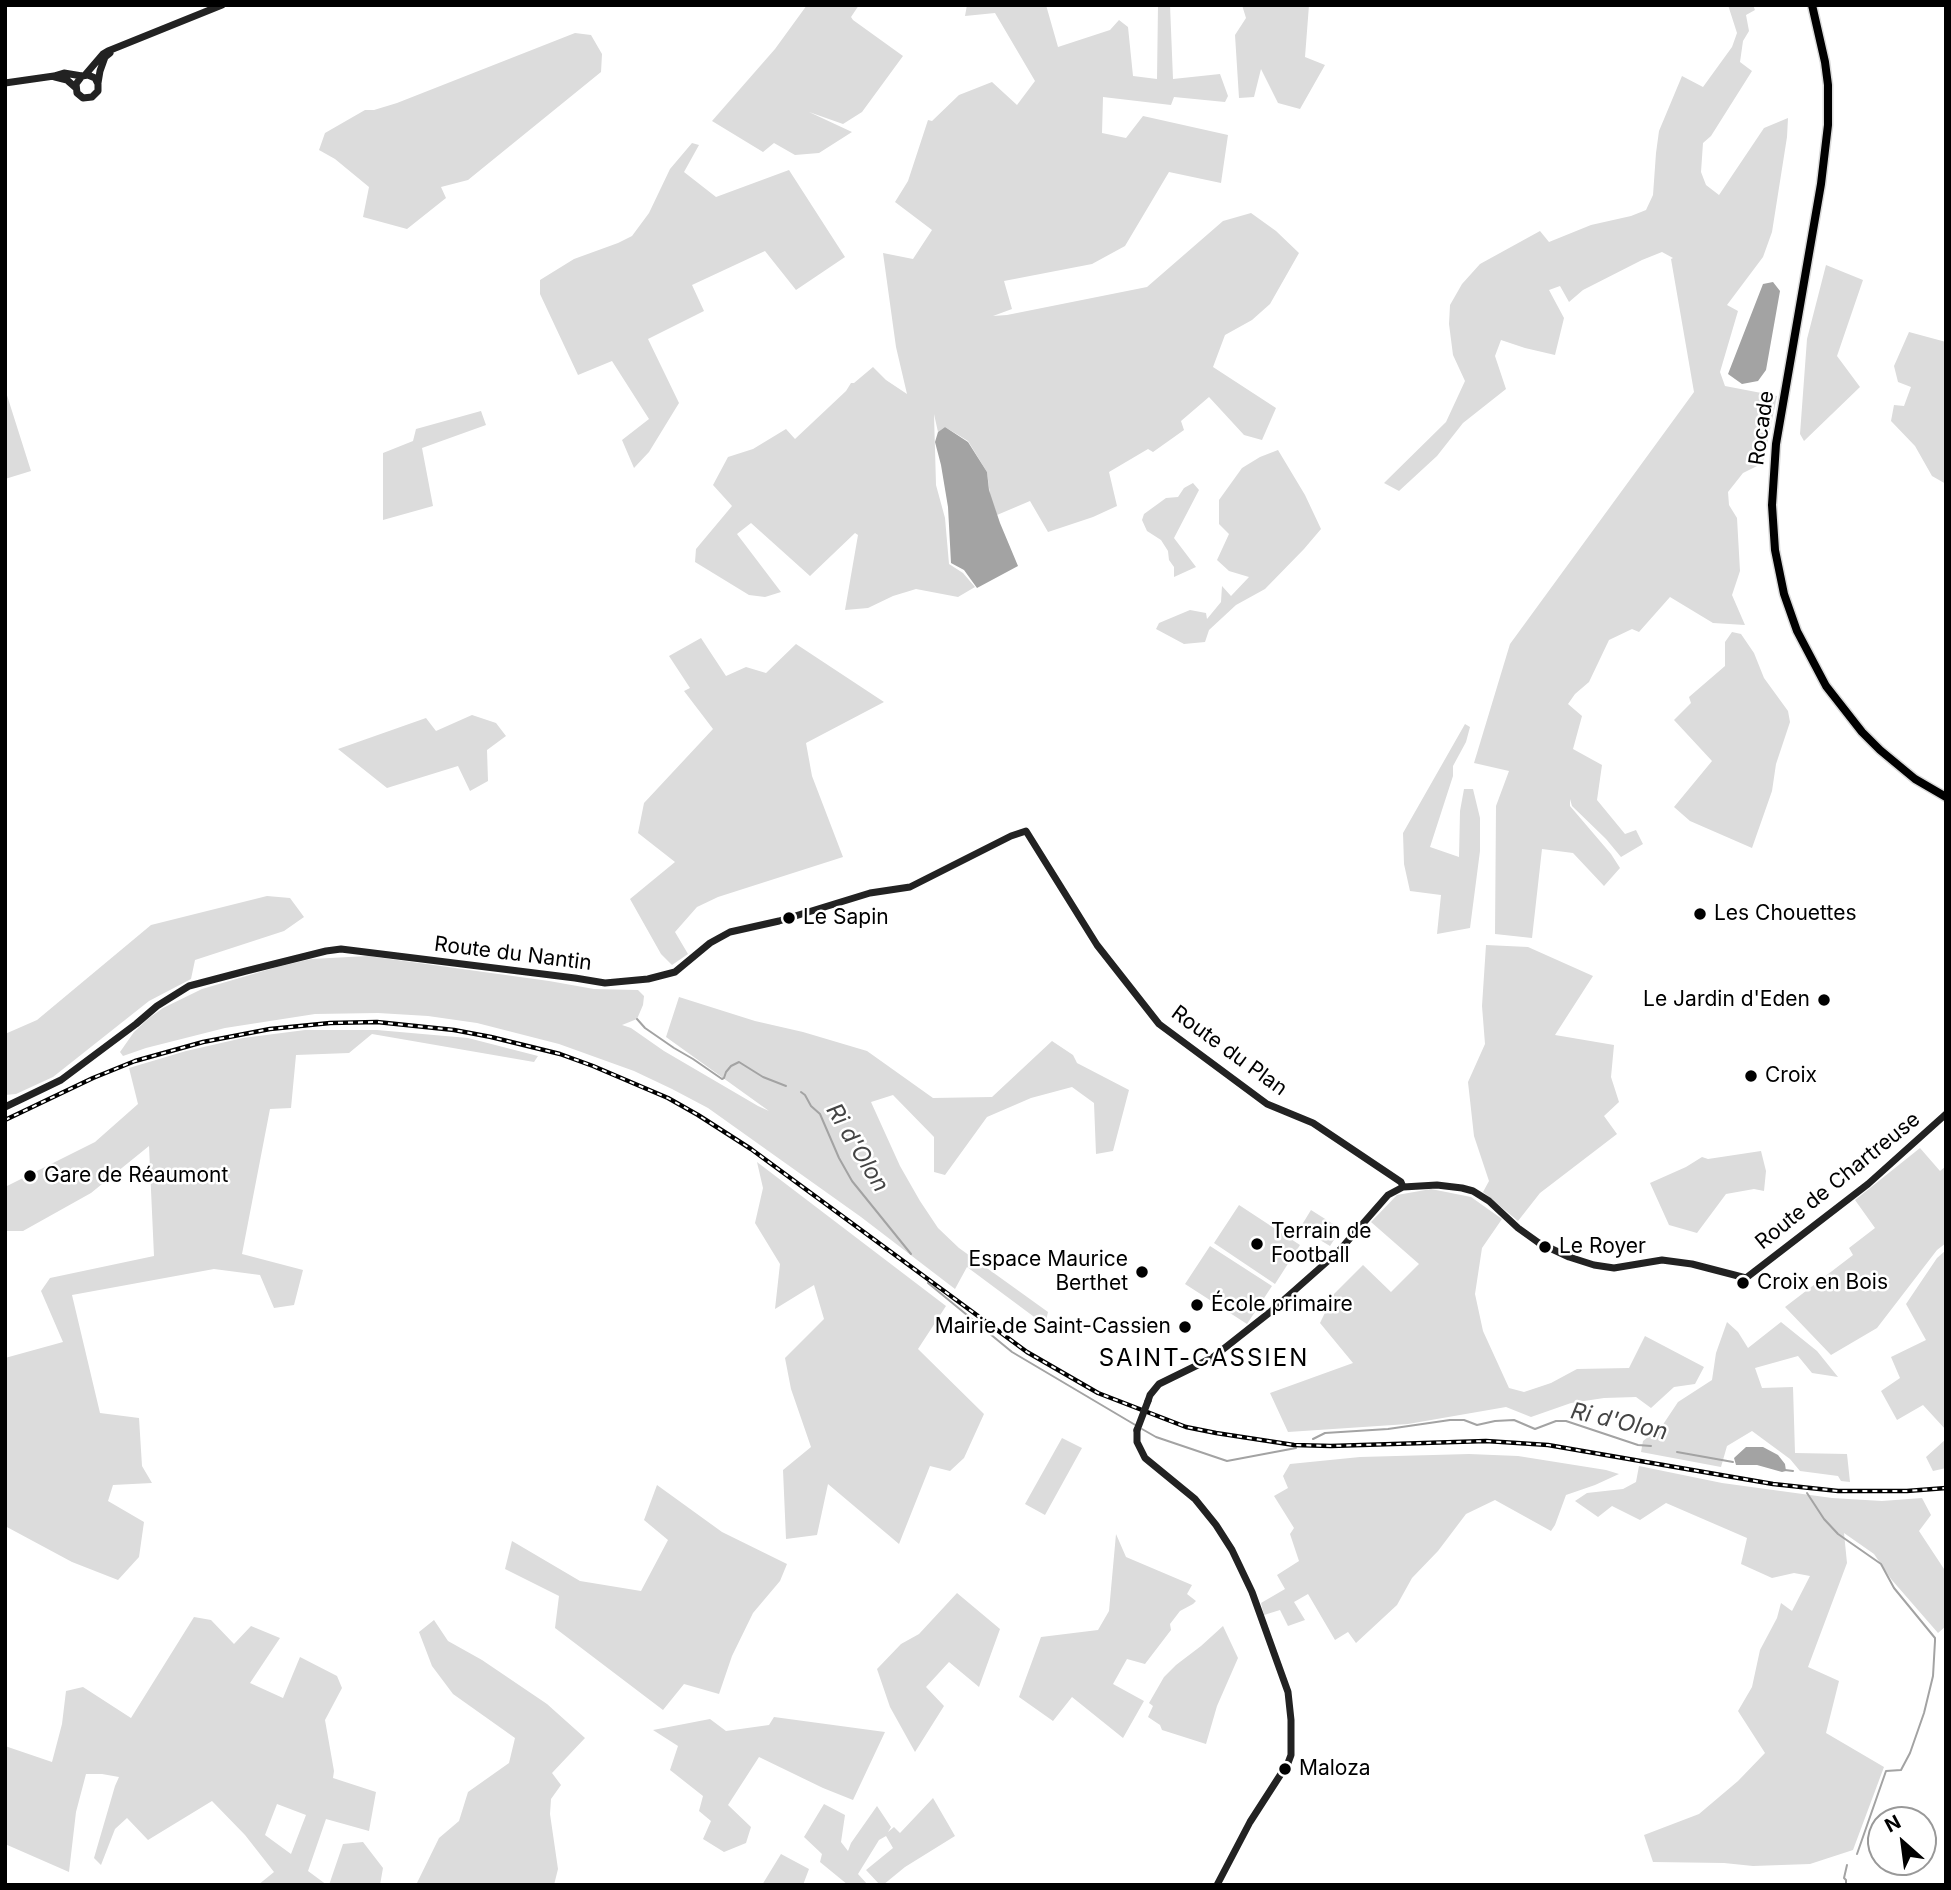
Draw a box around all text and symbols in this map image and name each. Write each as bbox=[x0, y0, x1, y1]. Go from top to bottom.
street label: Rocade bbox=[1744, 389, 1780, 467]
place label: Les Chouettes bbox=[1714, 901, 1856, 927]
place label: Le Sapin bbox=[803, 905, 889, 931]
marker: Les Chouettes bbox=[1692, 906, 1708, 922]
marker: Le Sapin bbox=[781, 910, 797, 926]
street label: Route du Nantin bbox=[433, 932, 593, 976]
place label: Le Jardin d'Eden bbox=[1643, 987, 1810, 1013]
marker: Le Jardin d'Eden bbox=[1816, 992, 1832, 1008]
street label: Route du Plan bbox=[1166, 1001, 1292, 1101]
place label: Croix bbox=[1765, 1063, 1817, 1089]
marker: Croix bbox=[1743, 1068, 1759, 1084]
water label: Ri d'Olon bbox=[820, 1099, 894, 1197]
street label: Route de Chartreuse bbox=[1751, 1107, 1925, 1255]
place label: Gare de Réaumont bbox=[44, 1163, 228, 1189]
marker: Gare de Réaumont bbox=[22, 1168, 38, 1184]
place label: Terrain de Football bbox=[1271, 1219, 1372, 1269]
place label: Le Royer bbox=[1559, 1234, 1646, 1260]
marker: Terrain de Football bbox=[1249, 1236, 1265, 1252]
marker: Le Royer bbox=[1537, 1239, 1553, 1255]
place label: Espace Maurice Berthet bbox=[969, 1247, 1128, 1297]
marker: Espace Maurice Berthet bbox=[1134, 1264, 1150, 1280]
place label: Croix en Bois bbox=[1757, 1270, 1888, 1296]
marker: Croix en Bois bbox=[1735, 1275, 1751, 1291]
place label: École primaire bbox=[1211, 1292, 1353, 1318]
marker: École primaire bbox=[1189, 1297, 1205, 1313]
place label: Mairie de Saint-Cassien bbox=[935, 1314, 1171, 1340]
marker: Mairie de Saint-Cassien bbox=[1177, 1319, 1193, 1335]
district label: SAINT-CASSIEN bbox=[1100, 1345, 1308, 1373]
water label: Ri d'Olon bbox=[1568, 1397, 1670, 1447]
place label: Maloza bbox=[1299, 1756, 1371, 1782]
marker: Maloza bbox=[1277, 1761, 1293, 1777]
north arrow bbox=[1867, 1806, 1937, 1876]
text: N bbox=[1881, 1810, 1905, 1837]

